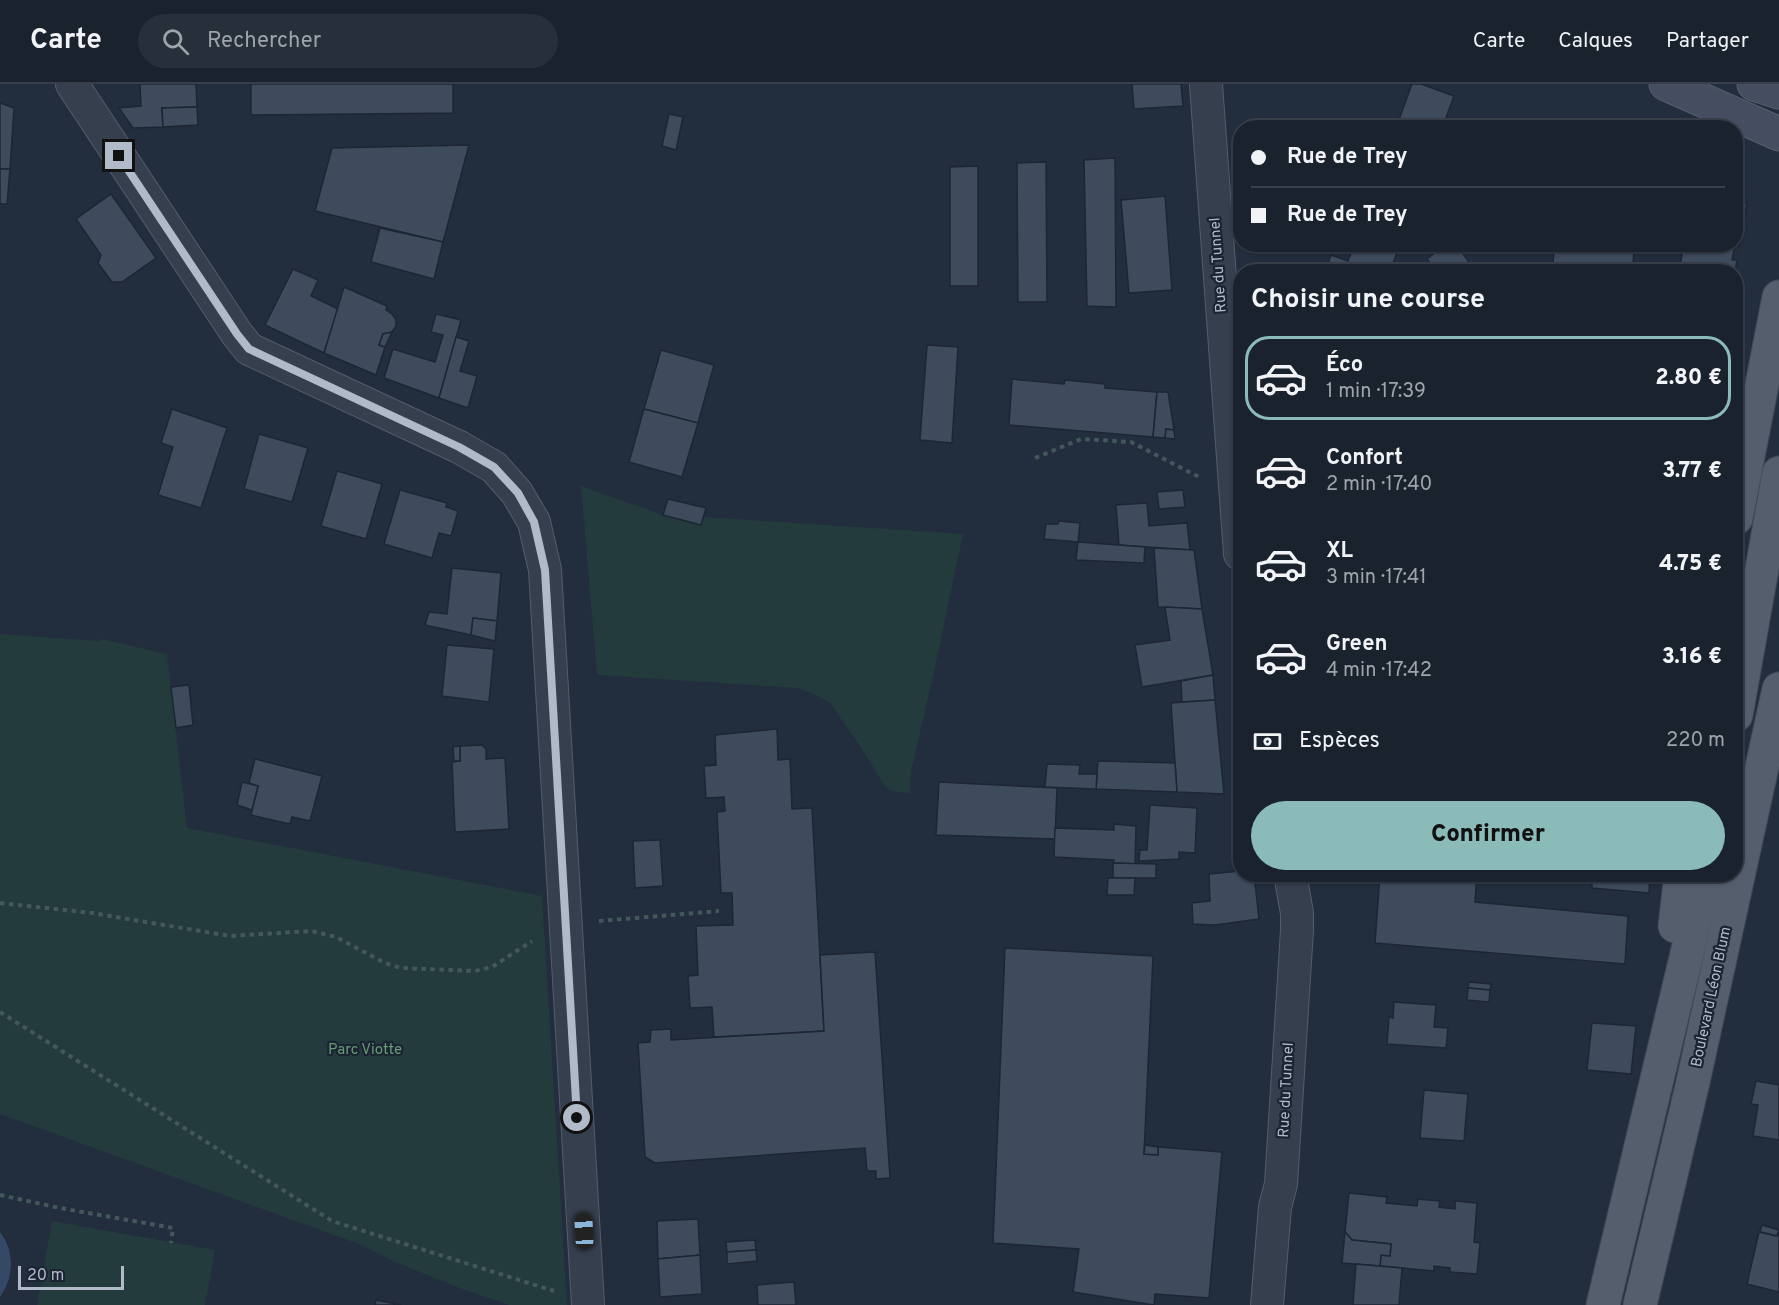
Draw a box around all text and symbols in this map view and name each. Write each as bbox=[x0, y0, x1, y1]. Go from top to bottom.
search box bbox=[138, 14, 558, 68]
text: Carte bbox=[30, 23, 102, 59]
icon: search bbox=[159, 25, 192, 58]
text: Rechercher bbox=[207, 28, 321, 55]
text: Carte bbox=[1473, 28, 1525, 55]
text: Calques bbox=[1558, 28, 1633, 55]
text: Partager bbox=[1666, 28, 1749, 55]
route end bbox=[105, 142, 132, 169]
text: Rue de Trey bbox=[1287, 144, 1408, 171]
text: Rue de Trey bbox=[1287, 202, 1408, 229]
street label: Rue du Tunnel bbox=[1206, 217, 1232, 313]
text: Choisir une course bbox=[1251, 283, 1485, 317]
icon: car bbox=[1254, 351, 1308, 405]
text: Éco bbox=[1326, 352, 1363, 379]
text: 2.80 € bbox=[1655, 365, 1722, 392]
text: 1 min · 17:39 bbox=[1326, 379, 1426, 405]
icon: car bbox=[1254, 444, 1308, 498]
text: Confort bbox=[1326, 445, 1403, 472]
text: 3.77 € bbox=[1662, 458, 1722, 485]
text: 2 min · 17:40 bbox=[1326, 472, 1432, 498]
icon: car bbox=[1254, 537, 1308, 591]
text: XL bbox=[1326, 538, 1353, 565]
text: 4.75 € bbox=[1659, 551, 1722, 578]
text: 3 min · 17:41 bbox=[1326, 565, 1427, 591]
icon: car bbox=[1254, 630, 1308, 684]
text: Green bbox=[1326, 631, 1388, 658]
text: 3.16 € bbox=[1662, 644, 1722, 671]
text: 4 min · 17:42 bbox=[1326, 658, 1432, 684]
icon: cash bbox=[1251, 725, 1284, 758]
text: Espèces bbox=[1299, 728, 1380, 755]
text: 220 m bbox=[1666, 728, 1725, 754]
button: Confirmer bbox=[1251, 801, 1725, 870]
street label: Boulevard Léon Blum bbox=[1688, 925, 1736, 1069]
park label: Parc Viotte bbox=[328, 1041, 402, 1060]
street label: Rue du Tunnel bbox=[1275, 1042, 1299, 1138]
route start bbox=[563, 1104, 590, 1131]
car bbox=[574, 1213, 594, 1249]
scale bar bbox=[18, 1263, 124, 1290]
text: 20 m bbox=[27, 1266, 64, 1286]

